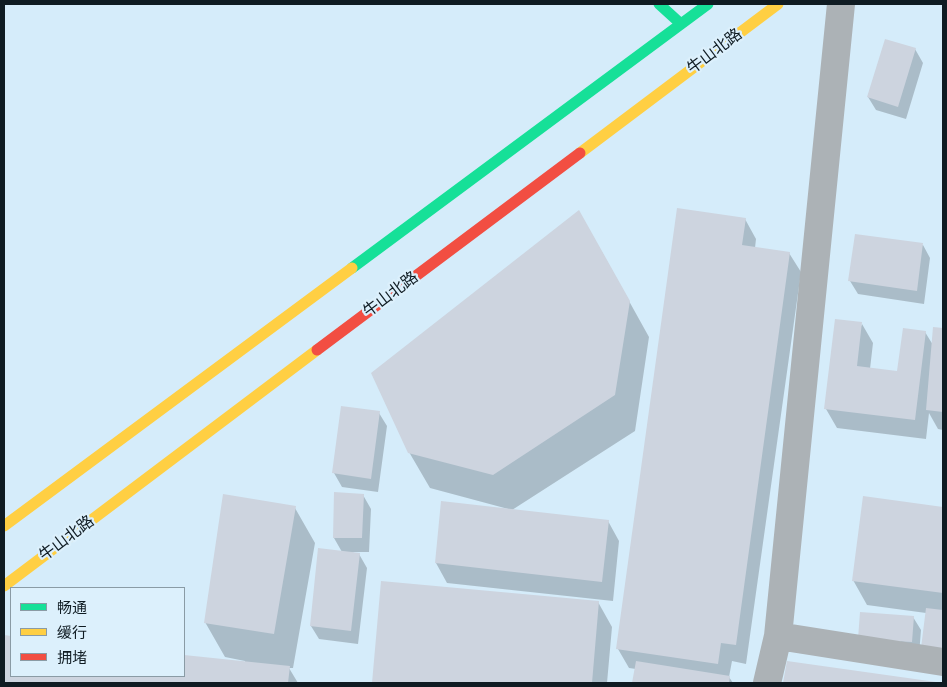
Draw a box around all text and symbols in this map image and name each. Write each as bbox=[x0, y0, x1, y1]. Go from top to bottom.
street label: 牛山北路 bbox=[684, 25, 746, 79]
street label: 牛山北路 bbox=[360, 268, 422, 322]
street label: 牛山北路 bbox=[36, 512, 98, 566]
legend bbox=[10, 587, 185, 677]
text: 畅通 bbox=[57, 597, 87, 618]
text: 缓行 bbox=[57, 622, 87, 643]
text: 拥堵 bbox=[57, 647, 87, 668]

